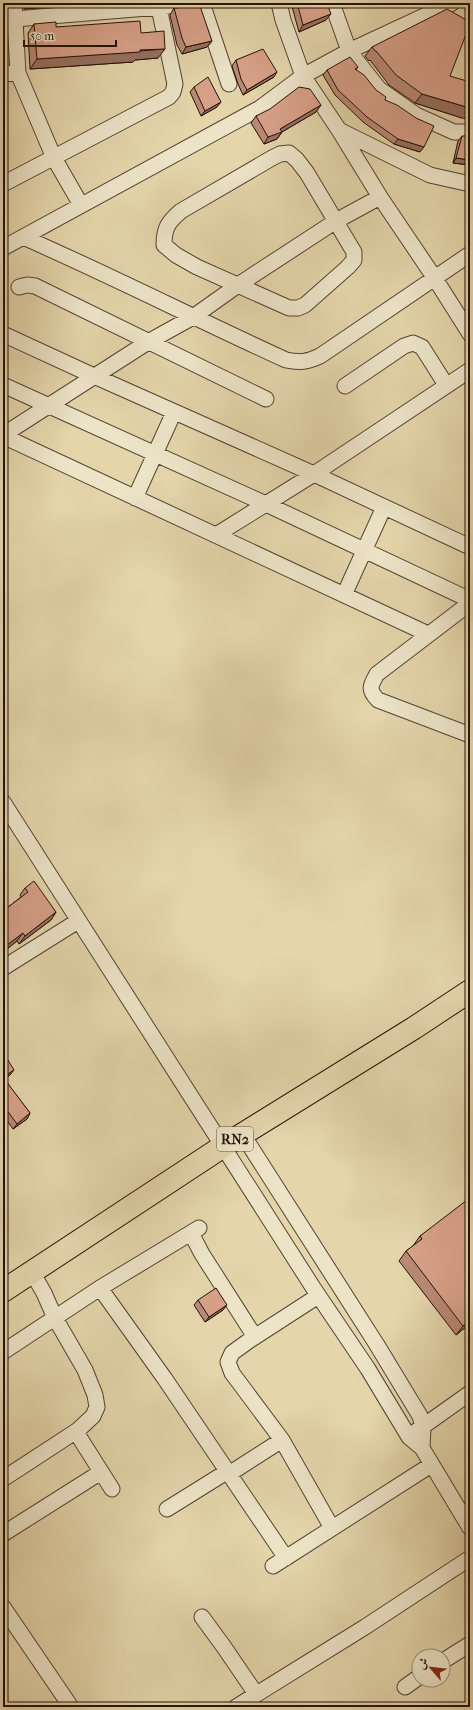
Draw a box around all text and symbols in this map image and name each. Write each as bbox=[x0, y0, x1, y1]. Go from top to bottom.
scale bar bbox=[24, 22, 116, 48]
text: 50 m bbox=[30, 29, 54, 43]
road number: RN2 bbox=[217, 1127, 253, 1151]
north arrow bbox=[411, 1648, 451, 1688]
text: ش bbox=[414, 1656, 431, 1671]

